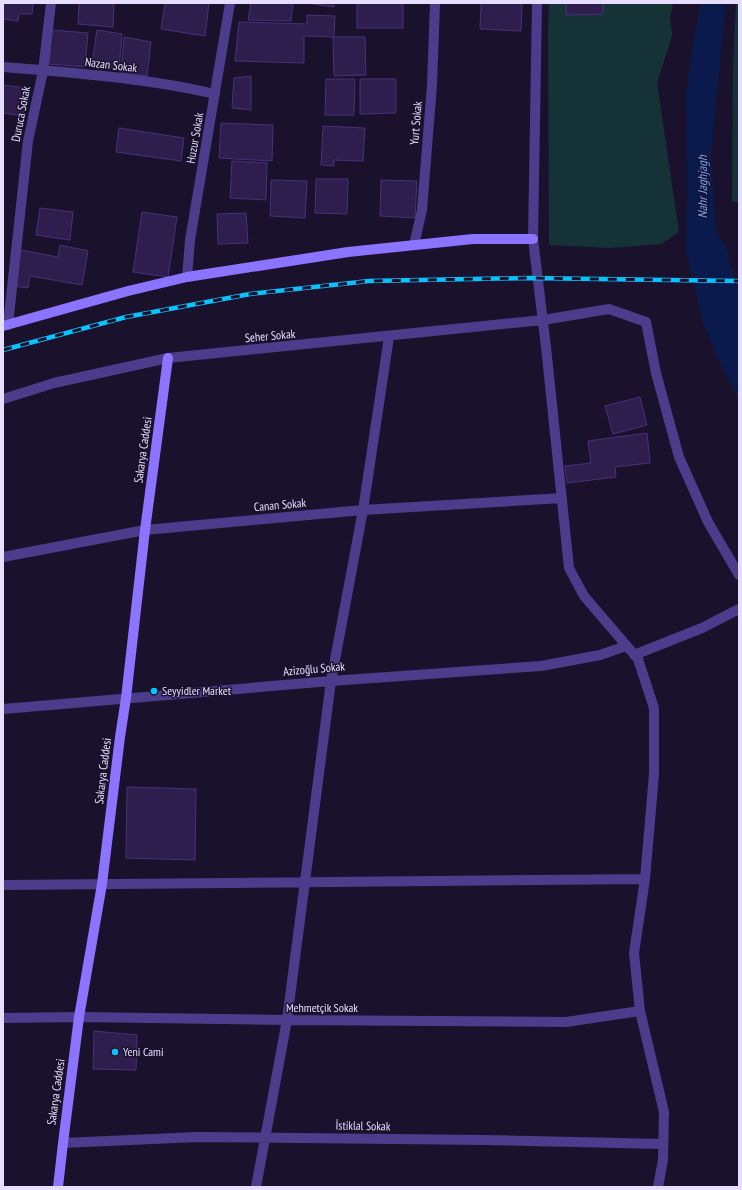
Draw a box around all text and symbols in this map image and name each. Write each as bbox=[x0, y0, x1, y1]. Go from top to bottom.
street label: Nazan Sokak bbox=[84, 54, 138, 75]
street label: Duruca Sokak bbox=[8, 85, 33, 143]
street label: Yurt Sokak bbox=[406, 100, 425, 145]
street label: Huzur Sokak bbox=[183, 111, 206, 165]
water label: Nahr Jaghjagh bbox=[694, 154, 711, 219]
street label: Seher Sokak bbox=[244, 326, 296, 345]
street label: Sakarya Caddesi bbox=[130, 416, 155, 484]
street label: Canan Sokak bbox=[253, 495, 307, 514]
street label: Azizoğlu Sokak bbox=[282, 658, 346, 679]
place label: Seyyidler Market bbox=[162, 683, 232, 698]
marker: Seyyidler Market bbox=[149, 686, 159, 696]
street label: Sakarya Caddesi bbox=[91, 737, 114, 805]
street label: Mehmetçik Sokak bbox=[286, 1000, 358, 1015]
place label: Yeni Cami bbox=[123, 1044, 164, 1059]
marker: Yeni Cami bbox=[110, 1047, 120, 1057]
street label: Sakarya Caddesi bbox=[43, 1058, 68, 1126]
street label: İstiklal Sokak bbox=[335, 1118, 391, 1133]

